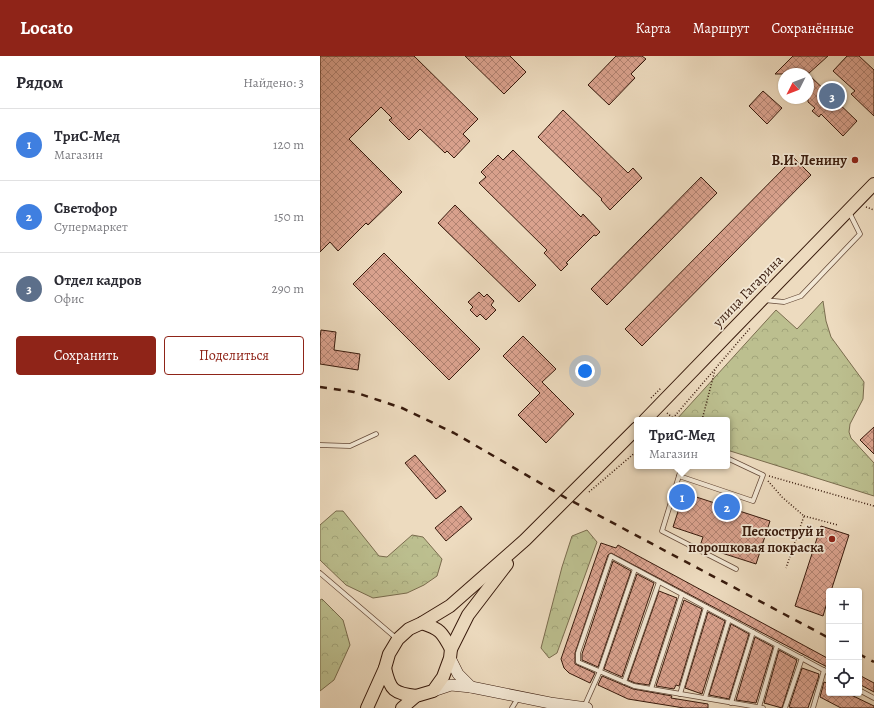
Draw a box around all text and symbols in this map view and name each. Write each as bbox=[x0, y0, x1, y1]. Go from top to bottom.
text: Locato bbox=[20, 15, 73, 41]
text: Карта bbox=[636, 19, 671, 38]
text: Маршрут bbox=[693, 19, 749, 38]
text: Сохранённые bbox=[771, 19, 854, 38]
north arrow bbox=[778, 68, 814, 104]
text: Рядом bbox=[16, 71, 63, 94]
text: Найдено: 3 bbox=[243, 74, 304, 91]
pin: 3 bbox=[819, 81, 845, 111]
text: ТриС-Мед bbox=[54, 126, 120, 146]
text: 1 bbox=[27, 136, 31, 153]
text: 120 m bbox=[273, 136, 304, 153]
text: Магазин bbox=[54, 146, 103, 163]
place label: В.И. Ленину bbox=[771, 151, 847, 170]
marker: В.И. Ленину bbox=[850, 155, 860, 165]
text: Светофор bbox=[54, 198, 117, 218]
text: 2 bbox=[26, 208, 32, 225]
text: 150 m bbox=[274, 208, 304, 225]
text: Супермаркет bbox=[54, 218, 128, 235]
street label: улица Гагарина bbox=[708, 250, 788, 332]
text: Отдел кадров bbox=[54, 270, 142, 290]
text: 3 bbox=[26, 280, 32, 297]
text: 290 m bbox=[272, 280, 304, 297]
text: Офис bbox=[54, 290, 84, 307]
button: Сохранить bbox=[16, 336, 156, 375]
button: Поделиться bbox=[164, 336, 304, 375]
your location bbox=[575, 361, 595, 381]
popup bbox=[634, 417, 730, 469]
text: ТриС-Мед bbox=[649, 425, 715, 445]
text: Магазин bbox=[649, 445, 698, 462]
pin: 1 bbox=[669, 482, 695, 512]
pin: 2 bbox=[714, 492, 740, 522]
place label: Пескоструй и порошковая покраска bbox=[688, 522, 824, 557]
marker: Пескоструй и порошковая покраска bbox=[827, 534, 837, 544]
map controls bbox=[826, 588, 862, 696]
button: + bbox=[826, 588, 862, 624]
button: − bbox=[826, 624, 862, 660]
button: locate bbox=[826, 660, 862, 696]

